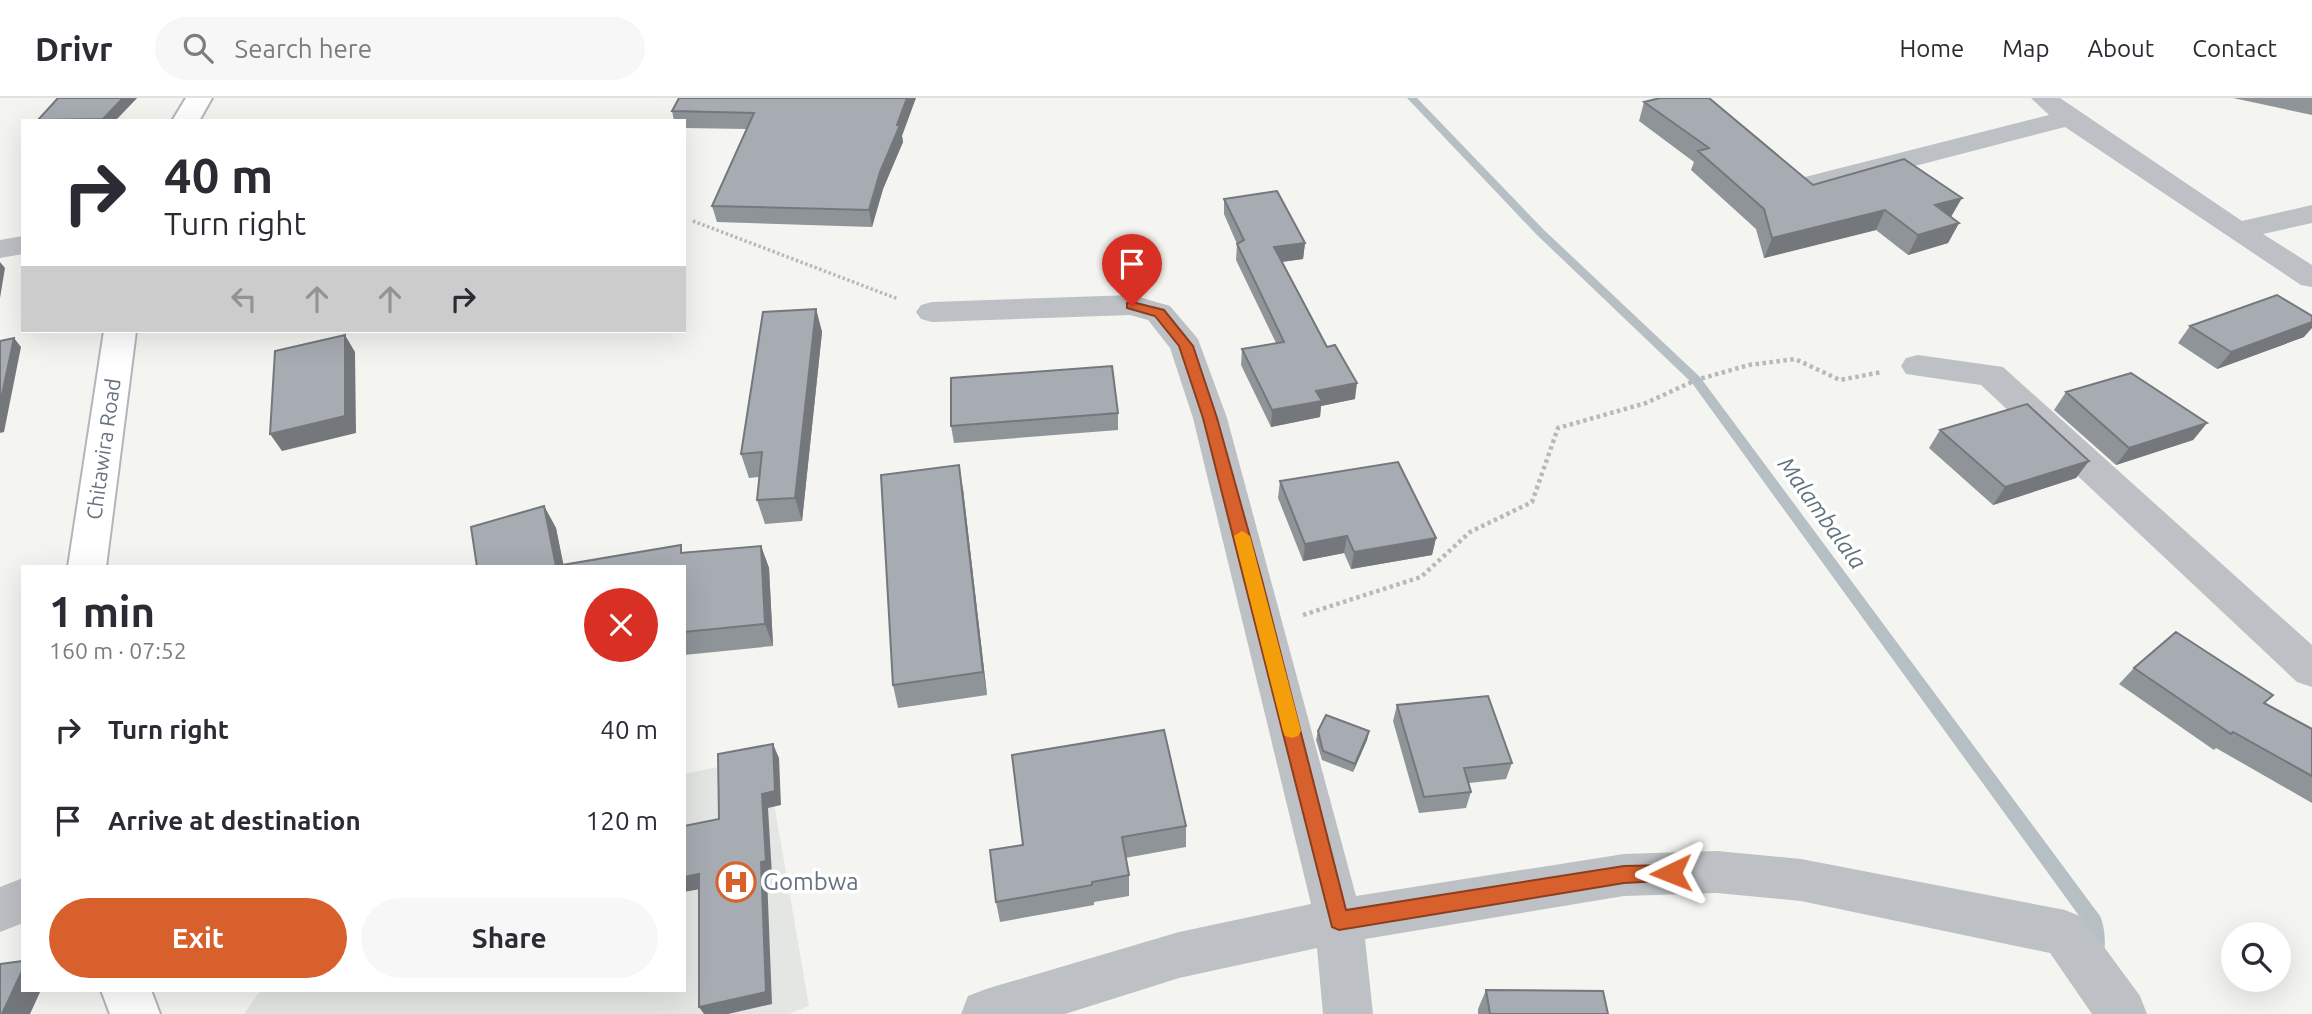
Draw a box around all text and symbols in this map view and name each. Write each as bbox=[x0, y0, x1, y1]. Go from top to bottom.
search box bbox=[155, 17, 645, 80]
icon: search bbox=[179, 29, 217, 67]
text: Drivr bbox=[35, 30, 113, 67]
text: Search here bbox=[235, 34, 372, 63]
text: Home bbox=[1899, 35, 1964, 62]
text: Map bbox=[2002, 35, 2049, 62]
text: About bbox=[2087, 35, 2154, 62]
text: Contact bbox=[2192, 35, 2277, 62]
icon: right bbox=[49, 147, 140, 238]
text: 40 m bbox=[164, 147, 273, 202]
text: Turn right bbox=[164, 205, 306, 241]
pin bbox=[1102, 234, 1162, 306]
icon: arrive bbox=[1113, 245, 1151, 283]
icon: left bbox=[225, 280, 263, 318]
icon: ahead bbox=[298, 280, 336, 318]
icon: ahead bbox=[371, 280, 409, 318]
icon: right bbox=[444, 280, 482, 318]
street label: Chitawira Road bbox=[81, 377, 125, 521]
water label: Malambalala bbox=[1774, 452, 1871, 573]
text: 1 min bbox=[49, 588, 155, 635]
button: close bbox=[584, 588, 658, 662]
text: 160 m · 07:52 bbox=[49, 638, 187, 663]
icon: right bbox=[49, 711, 87, 749]
text: Turn right bbox=[108, 715, 229, 744]
text: 40 m bbox=[600, 715, 658, 744]
icon: arrive bbox=[49, 802, 87, 840]
text: Arrive at destination bbox=[108, 806, 361, 835]
text: 120 m bbox=[586, 806, 658, 835]
position arrow bbox=[1634, 836, 1708, 910]
hospital icon: Gombwa bbox=[715, 861, 757, 903]
place label: Gombwa bbox=[763, 868, 859, 895]
button: Exit bbox=[49, 898, 347, 978]
button: Share bbox=[361, 898, 658, 978]
map controls bbox=[2221, 922, 2291, 992]
button: search bbox=[2221, 922, 2291, 992]

